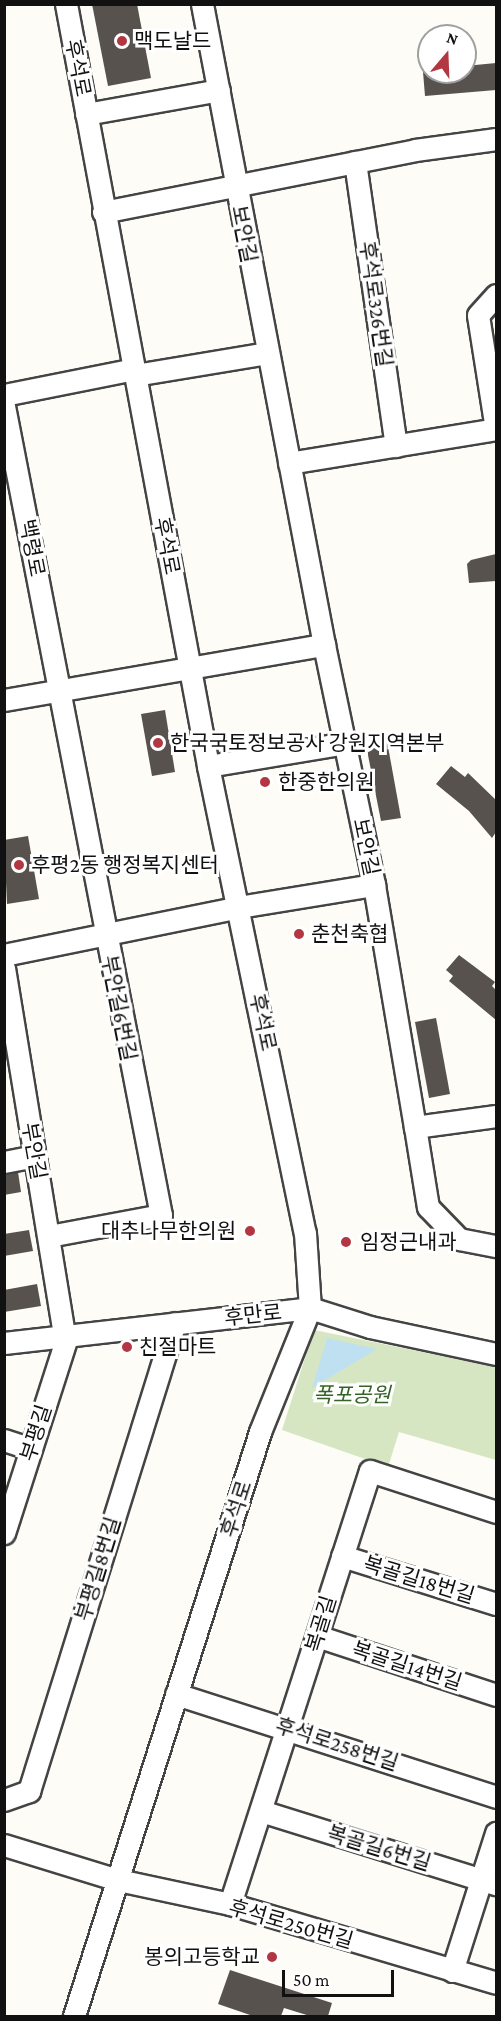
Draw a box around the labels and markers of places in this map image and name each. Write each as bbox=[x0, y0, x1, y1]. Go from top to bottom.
place label: 맥도날드 bbox=[134, 28, 211, 54]
marker: 맥도날드 bbox=[115, 34, 129, 48]
place label: 한국국토정보공사 강원지역본부 bbox=[170, 730, 444, 756]
marker: 한국국토정보공사 강원지역본부 bbox=[151, 736, 165, 750]
place label: 한중한의원 bbox=[278, 769, 375, 795]
marker: 한중한의원 bbox=[256, 773, 274, 791]
place label: 후평2동 행정복지센터 bbox=[31, 852, 219, 878]
marker: 후평2동 행정복지센터 bbox=[12, 858, 26, 872]
place label: 춘천축협 bbox=[311, 921, 388, 947]
marker: 춘천축협 bbox=[292, 927, 306, 941]
place label: 대추나무한의원 bbox=[101, 1218, 236, 1244]
marker: 대추나무한의원 bbox=[241, 1222, 259, 1240]
place label: 임정근내과 bbox=[360, 1229, 457, 1255]
marker: 임정근내과 bbox=[337, 1233, 355, 1251]
place label: 친절마트 bbox=[139, 1334, 216, 1360]
marker: 친절마트 bbox=[120, 1340, 134, 1354]
place label: 봉의고등학교 bbox=[144, 1944, 260, 1970]
marker: 봉의고등학교 bbox=[265, 1950, 279, 1964]

